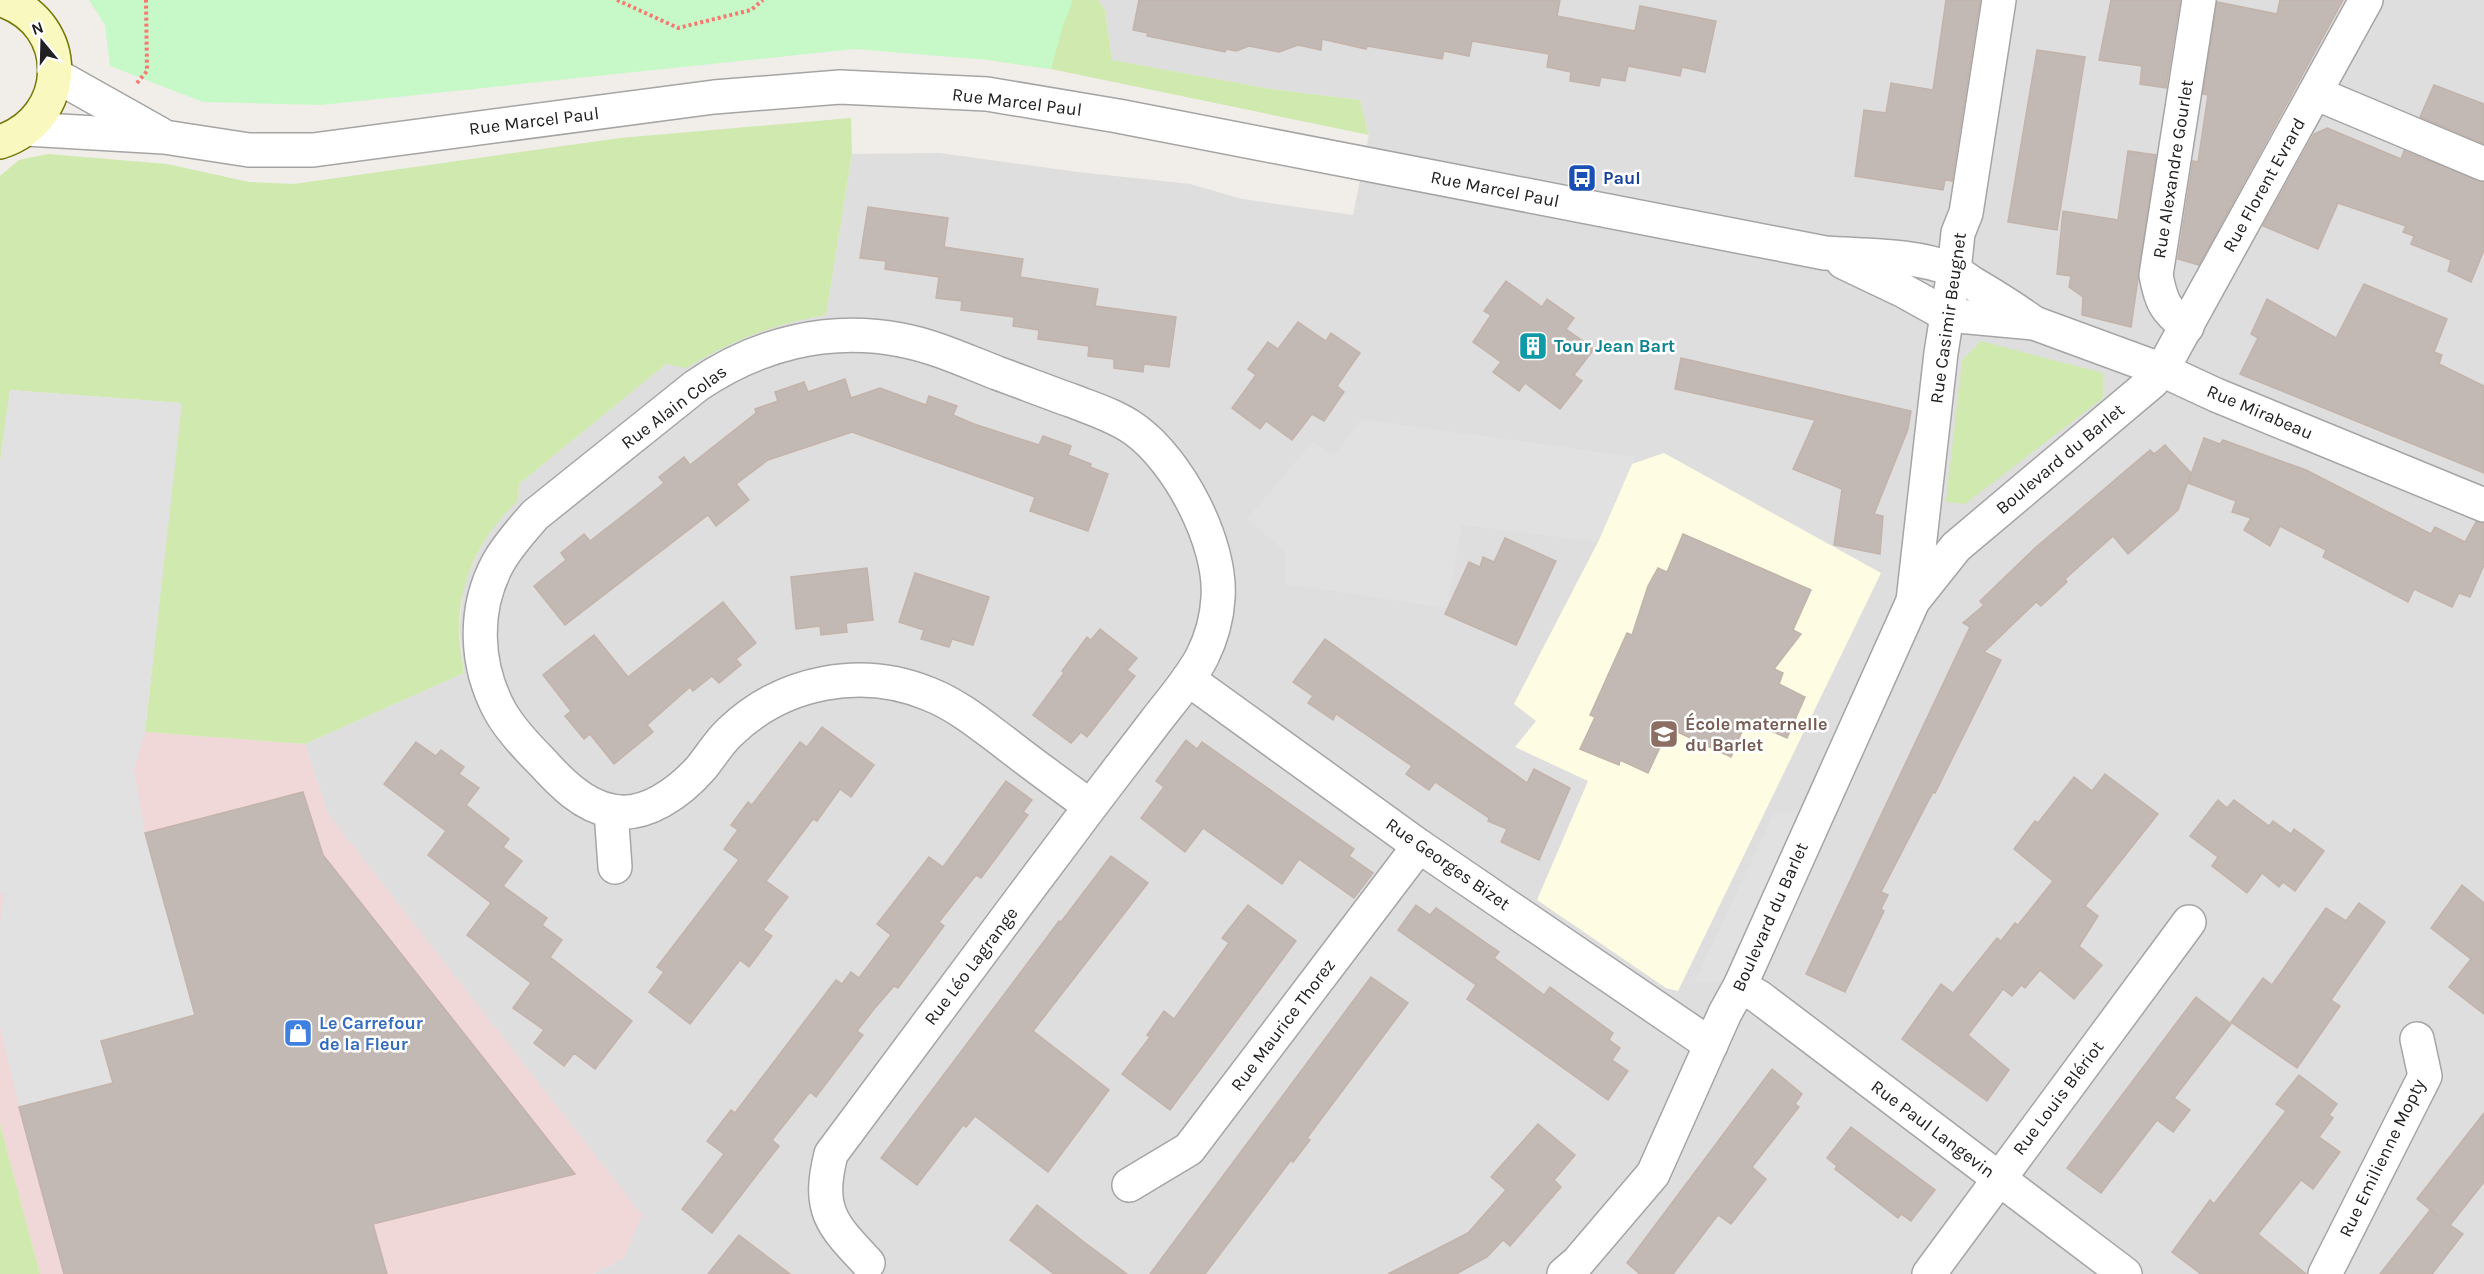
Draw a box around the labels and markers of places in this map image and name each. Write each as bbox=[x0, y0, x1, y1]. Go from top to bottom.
bus stop icon: Paul bbox=[1566, 162, 1598, 194]
place label: Paul bbox=[1603, 167, 1641, 189]
building icon: Tour Jean Bart bbox=[1517, 330, 1549, 362]
place label: Tour Jean Bart bbox=[1554, 335, 1675, 357]
place label: École maternelle du Barlet bbox=[1685, 712, 1827, 756]
school or university icon: École maternelle du Barlet bbox=[1648, 718, 1680, 750]
place label: Le Carrefour de la Fleur bbox=[319, 1012, 423, 1055]
shop icon: Le Carrefour de la Fleur bbox=[282, 1017, 314, 1049]

